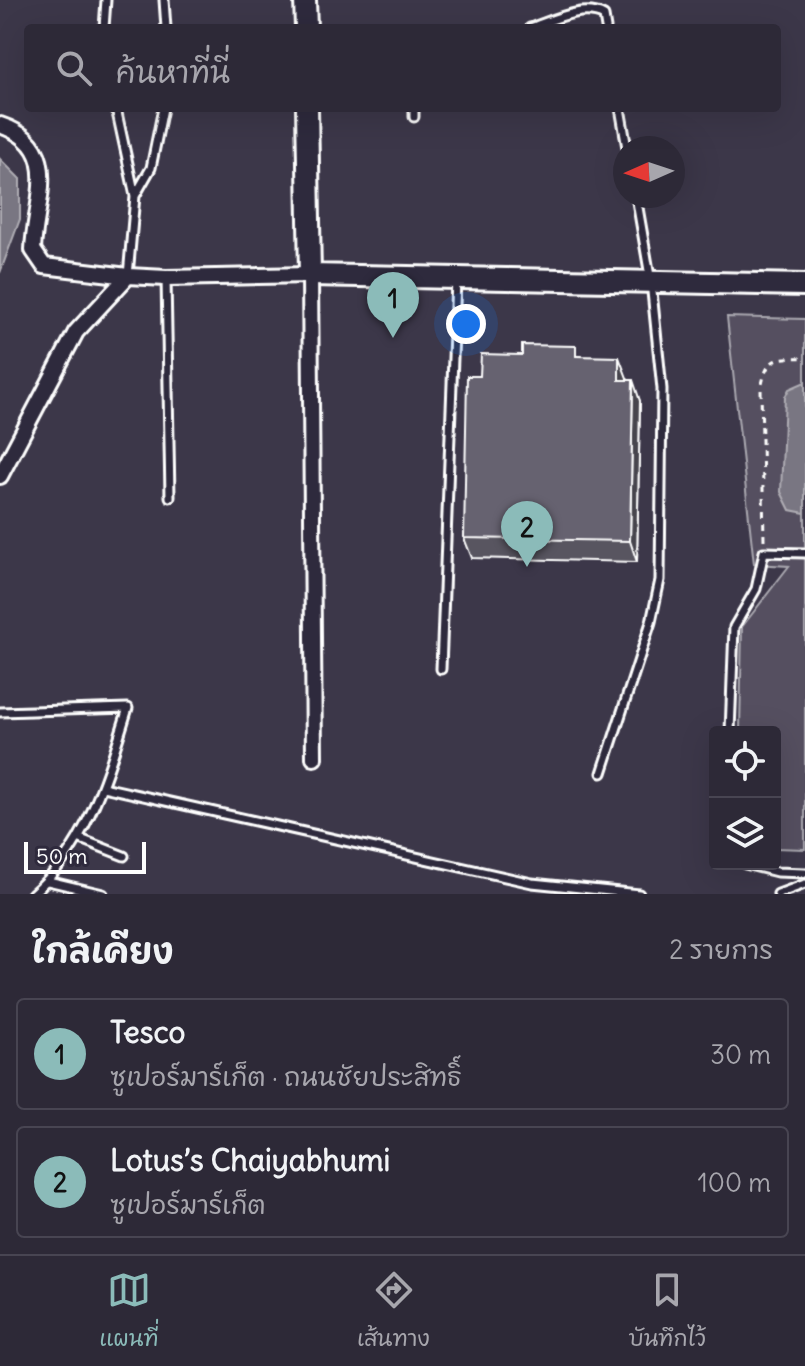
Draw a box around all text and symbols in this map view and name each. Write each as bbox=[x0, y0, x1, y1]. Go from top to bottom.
search box bbox=[24, 24, 781, 112]
icon: search bbox=[52, 46, 96, 90]
text: ค้นหาที่นี่ bbox=[116, 53, 230, 91]
north arrow bbox=[613, 136, 685, 208]
pin: 1 bbox=[367, 272, 419, 338]
your location bbox=[446, 304, 486, 344]
pin: 2 bbox=[501, 501, 553, 567]
map controls bbox=[709, 726, 781, 870]
button: locate bbox=[709, 726, 781, 798]
button: layers bbox=[709, 798, 781, 870]
scale bar bbox=[24, 838, 146, 874]
text: 50 m bbox=[36, 842, 88, 870]
text: ใกล้เคียง bbox=[32, 929, 174, 972]
text: 2 รายการ bbox=[669, 933, 773, 966]
text: Tesco bbox=[110, 1013, 185, 1051]
text: 1 bbox=[55, 1038, 65, 1071]
text: 30 m bbox=[710, 1038, 771, 1071]
text: ซูเปอร์มาร์เก็ต · ถนนชัยประสิทธิ์ bbox=[110, 1060, 462, 1093]
text: Lotus’s Chaiyabhumi bbox=[110, 1141, 390, 1179]
text: 2 bbox=[53, 1166, 67, 1199]
text: 100 m bbox=[697, 1166, 771, 1199]
text: ซูเปอร์มาร์เก็ต bbox=[110, 1188, 266, 1221]
tab: แผนที่ bbox=[99, 1268, 159, 1354]
tab: เส้นทาง bbox=[357, 1268, 430, 1354]
tab: บันทึกไว้ bbox=[628, 1268, 706, 1354]

